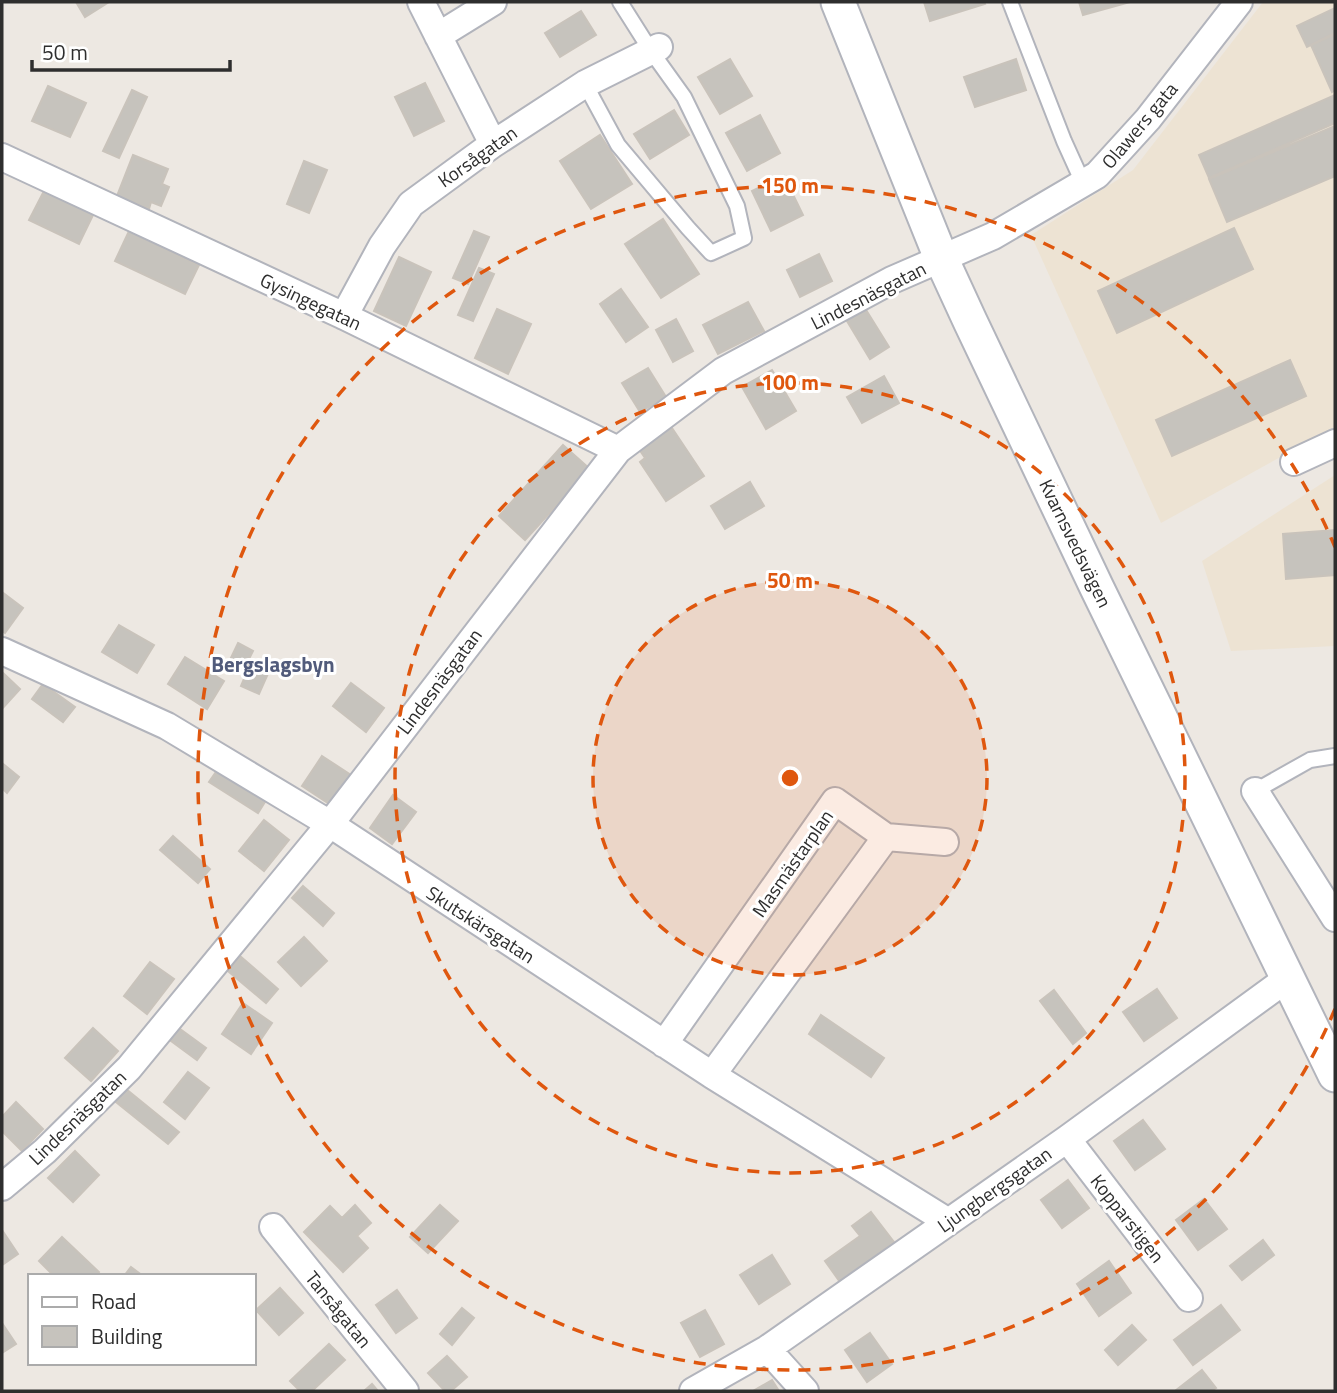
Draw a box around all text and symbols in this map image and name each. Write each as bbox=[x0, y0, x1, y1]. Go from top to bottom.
scale bar bbox=[32, 28, 229, 72]
text: 50 m bbox=[42, 36, 88, 68]
street label: Olawers gata bbox=[1094, 75, 1184, 175]
street label: Korsågatan bbox=[431, 118, 523, 194]
text: 150 m bbox=[761, 169, 819, 201]
street label: Lindesnäsgatan bbox=[805, 253, 931, 337]
street label: Gysingegatan bbox=[256, 265, 366, 337]
text: 100 m bbox=[761, 366, 819, 398]
street label: Kvarnsvedsvägen bbox=[1032, 474, 1120, 612]
text: 50 m bbox=[767, 564, 813, 596]
street label: Lindesnäsgatan bbox=[389, 622, 489, 740]
district label: Bergslagsbyn bbox=[211, 648, 335, 680]
centre of rings bbox=[778, 766, 802, 790]
street label: Masmästarplan bbox=[744, 803, 840, 923]
street label: Skutskärsgatan bbox=[421, 878, 541, 970]
street label: Lindesnäsgatan bbox=[22, 1063, 132, 1171]
street label: Ljungbergsgatan bbox=[931, 1139, 1057, 1239]
street label: Kopparstigen bbox=[1084, 1167, 1172, 1269]
street label: Tansågatan bbox=[299, 1264, 379, 1354]
legend bbox=[28, 1274, 256, 1365]
text: Road bbox=[91, 1285, 136, 1317]
text: Building bbox=[91, 1320, 163, 1352]

